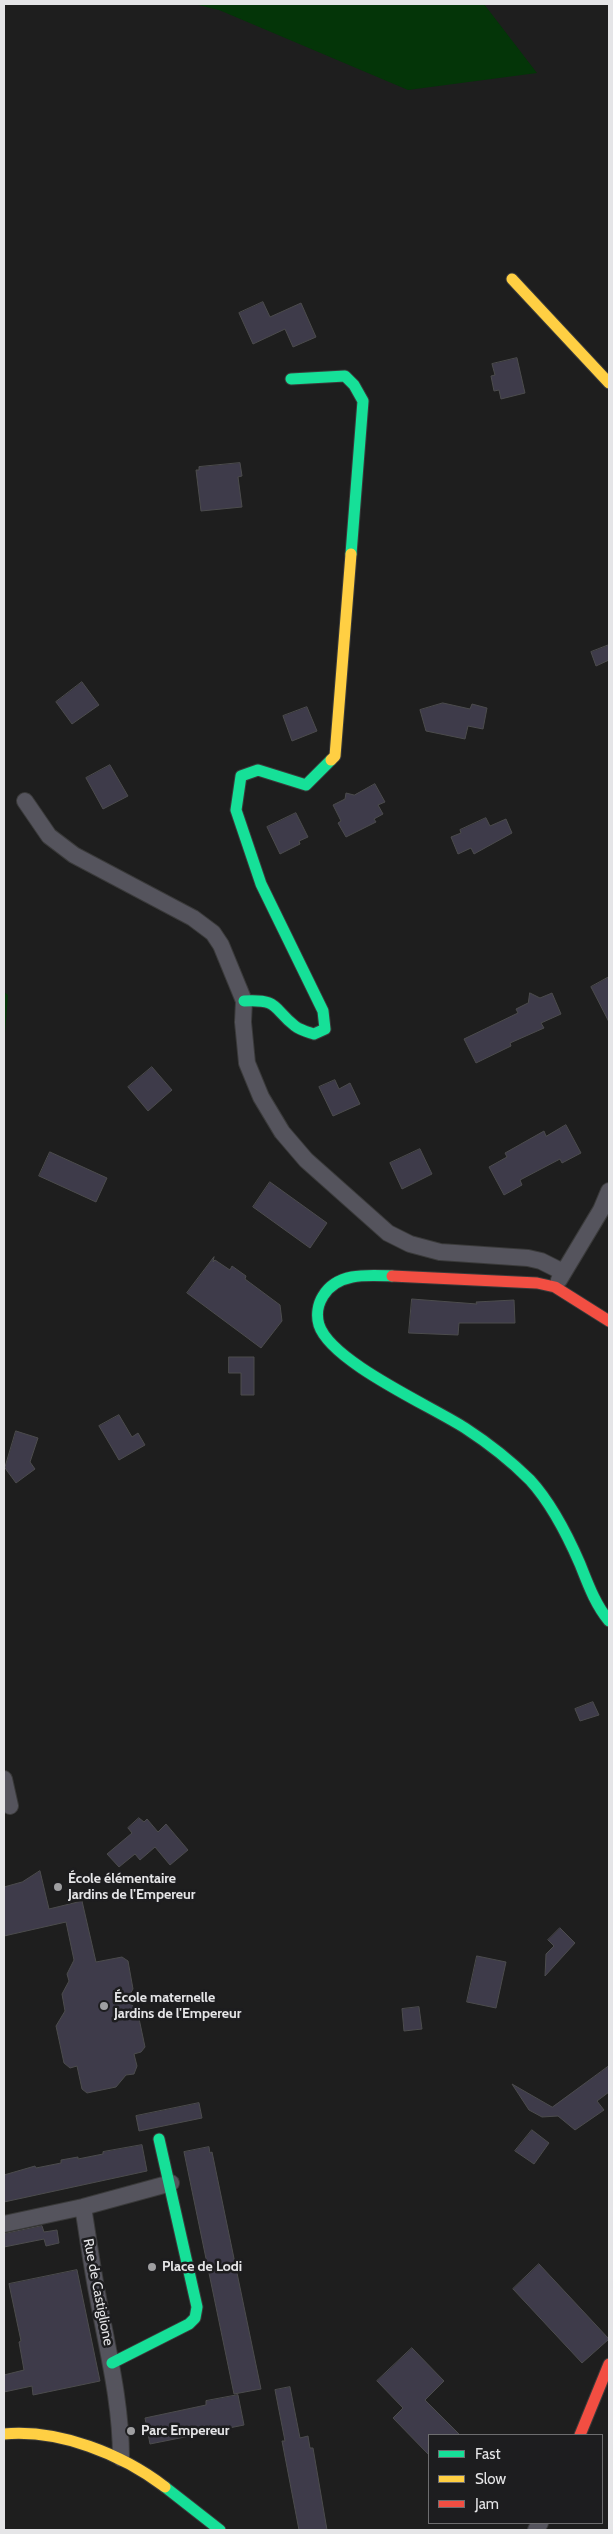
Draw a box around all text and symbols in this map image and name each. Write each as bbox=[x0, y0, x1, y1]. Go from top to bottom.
place label: École élémentaire Jardins de l'Empereur bbox=[68, 1871, 195, 1904]
marker: École élémentaire Jardins de l'Empereur bbox=[52, 1881, 64, 1893]
place label: École maternelle Jardins de l'Empereur bbox=[114, 1990, 241, 2022]
marker: École maternelle Jardins de l'Empereur bbox=[98, 2000, 110, 2012]
street label: Rue de Castiglione bbox=[79, 2237, 117, 2347]
place label: Place de Lodi bbox=[162, 2259, 242, 2275]
marker: Place de Lodi bbox=[146, 2261, 158, 2273]
place label: Parc Empereur bbox=[141, 2423, 229, 2439]
marker: Parc Empereur bbox=[125, 2425, 137, 2437]
legend bbox=[428, 2434, 603, 2524]
text: Fast bbox=[475, 2445, 500, 2463]
text: Slow bbox=[475, 2470, 506, 2488]
text: Jam bbox=[475, 2495, 499, 2513]

